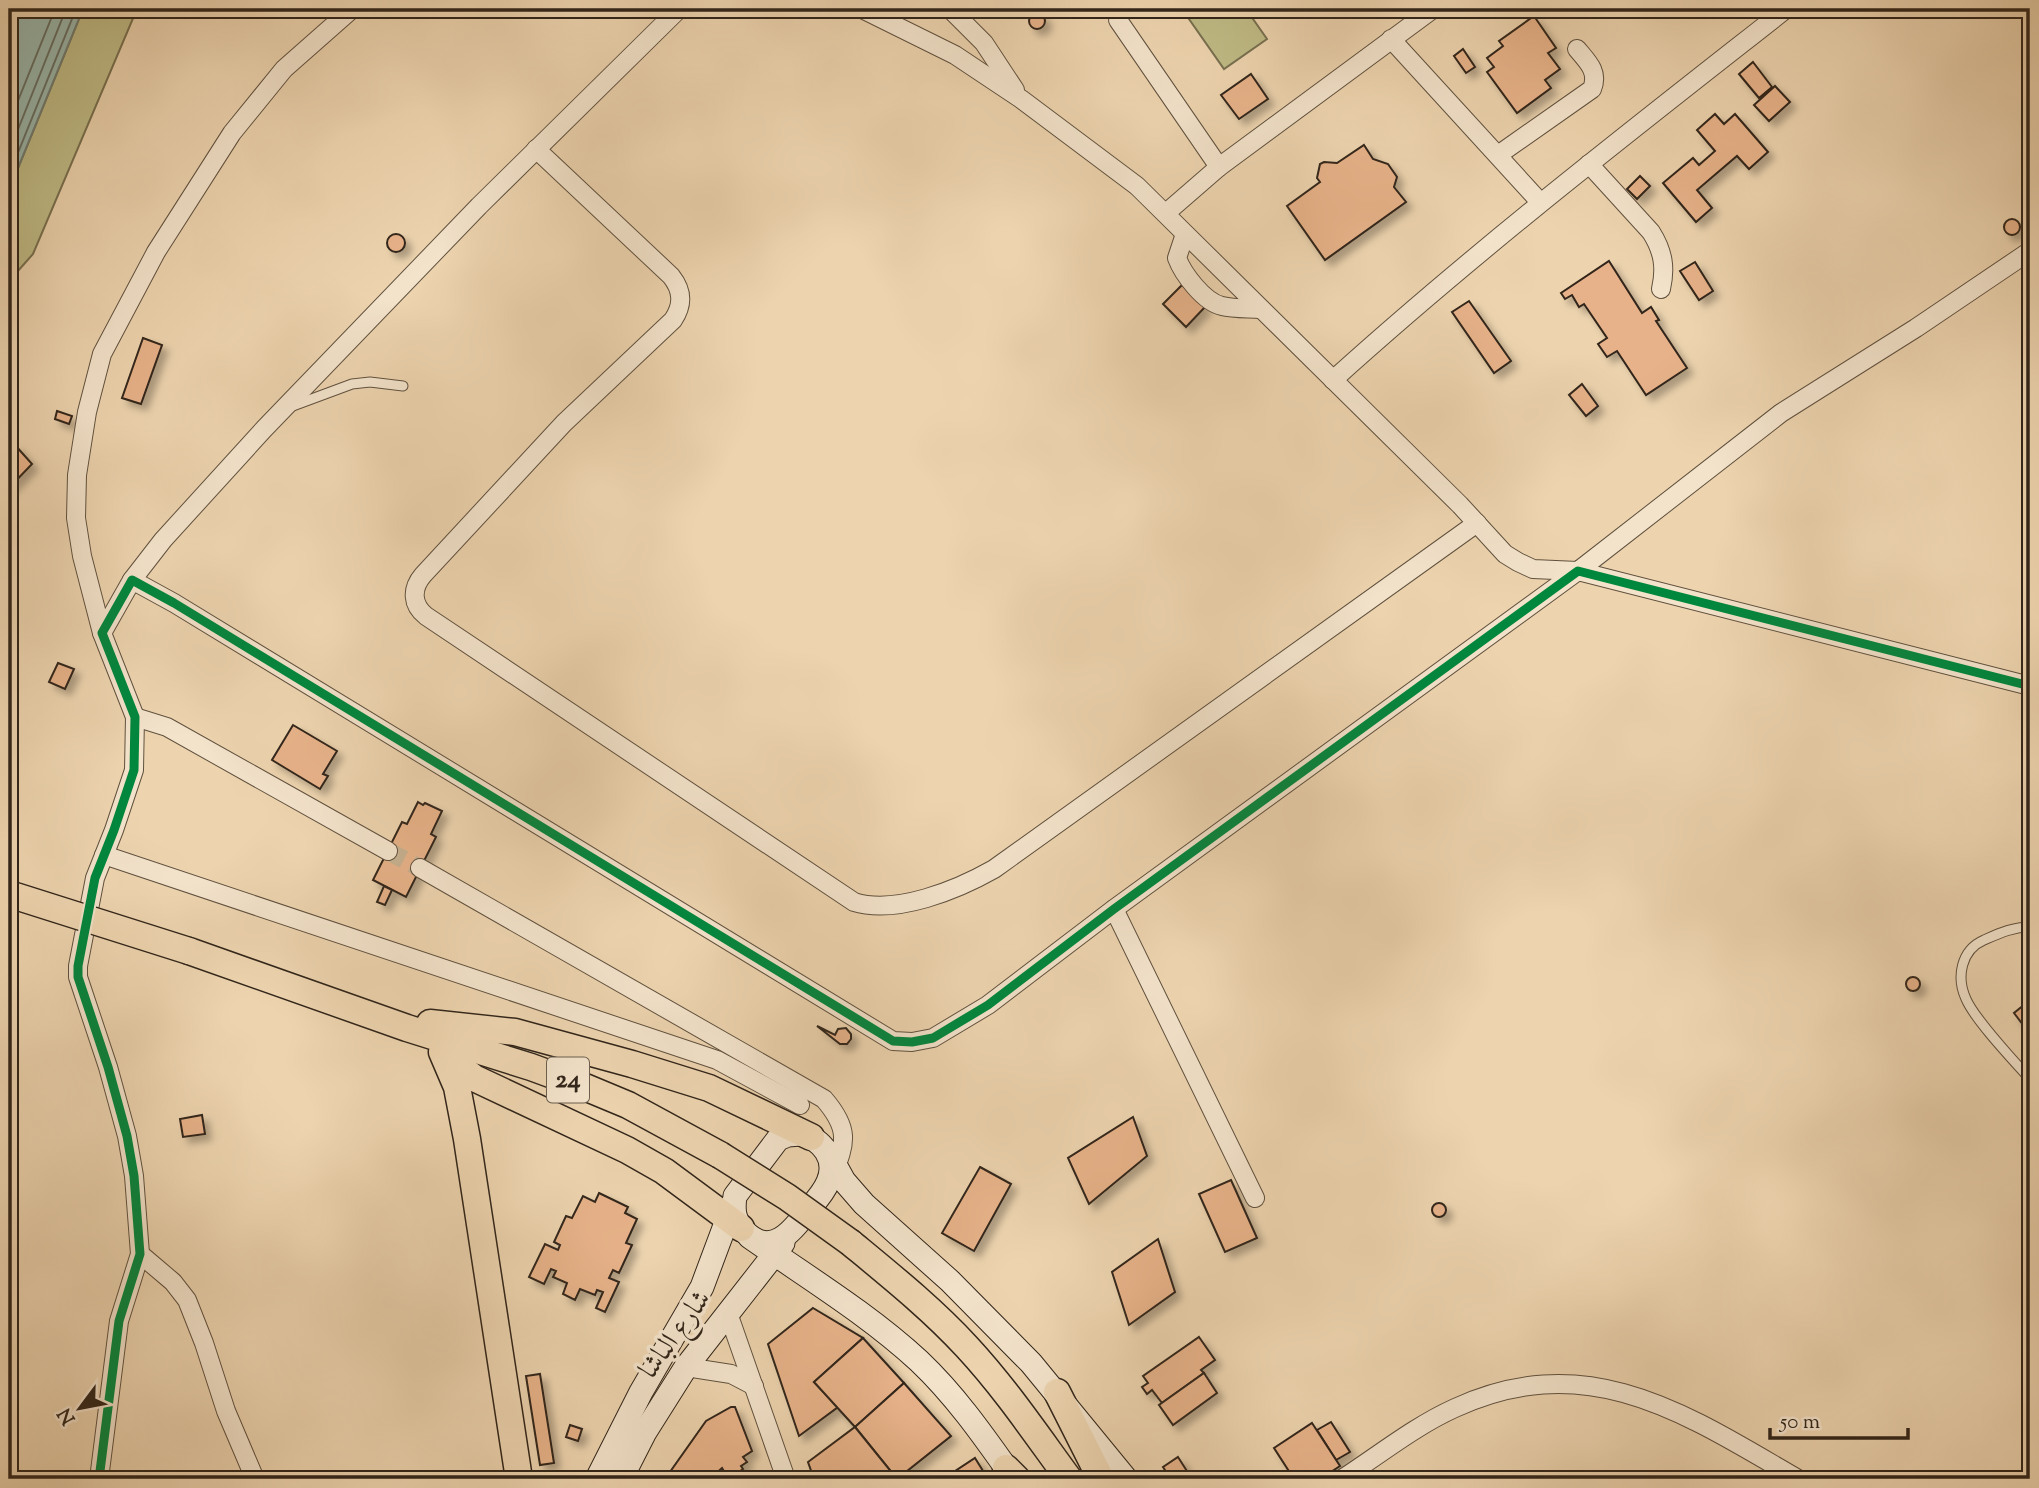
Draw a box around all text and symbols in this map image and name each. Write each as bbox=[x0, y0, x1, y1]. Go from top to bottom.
road number: 24 bbox=[547, 1058, 589, 1102]
street label: شارع الباشا bbox=[630, 1282, 723, 1388]
north arrow bbox=[46, 1372, 116, 1442]
scale bar bbox=[1770, 1397, 1908, 1441]
text: N bbox=[52, 1402, 83, 1429]
text: 50 m bbox=[1779, 1408, 1820, 1438]

